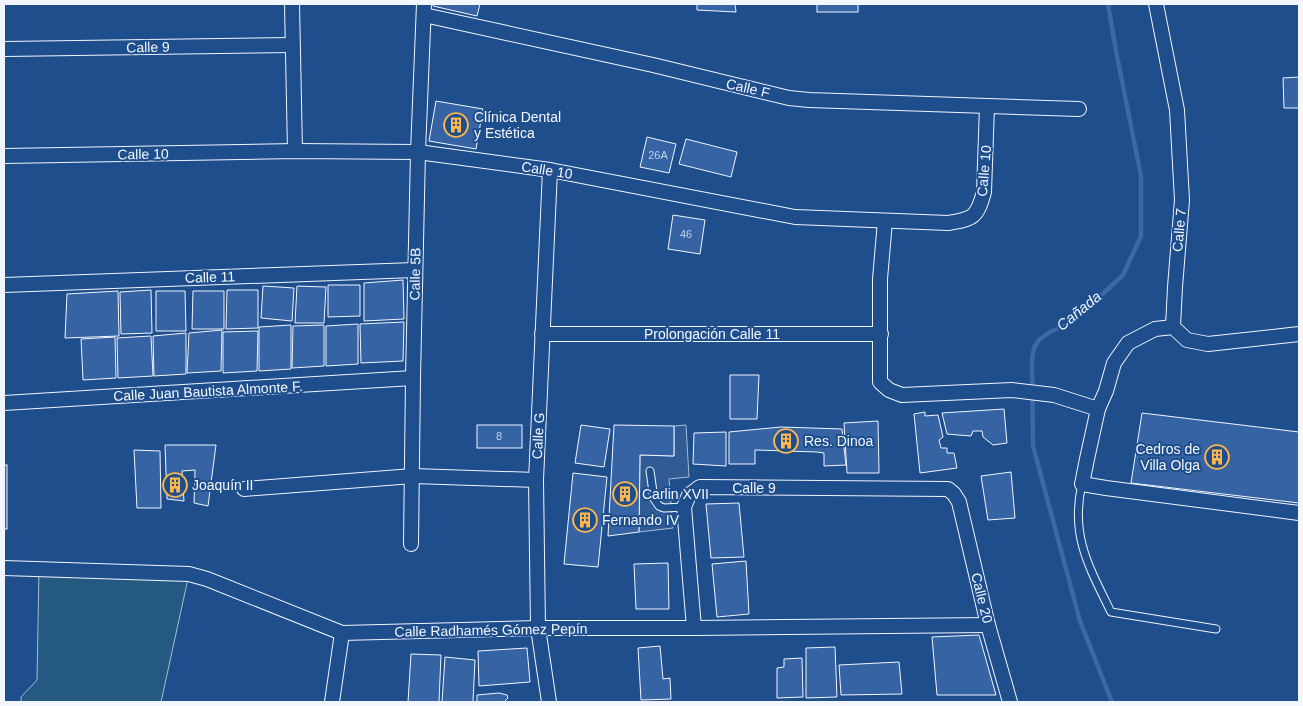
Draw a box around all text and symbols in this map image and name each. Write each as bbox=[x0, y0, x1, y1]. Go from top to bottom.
street label: Calle 9 bbox=[126, 39, 170, 55]
street label: Calle F bbox=[725, 75, 771, 101]
place label: Clínica Dental y Estética bbox=[474, 109, 561, 141]
building icon: Clínica Dental y Estética bbox=[443, 112, 469, 138]
street label: Calle 10 bbox=[974, 145, 994, 197]
street label: Calle 10 bbox=[117, 146, 169, 162]
house number: 26A bbox=[648, 149, 668, 161]
street label: Calle 10 bbox=[520, 158, 574, 182]
street label: Calle 7 bbox=[1169, 207, 1189, 252]
house number: 46 bbox=[680, 228, 692, 240]
street label: Calle 5B bbox=[407, 247, 423, 301]
street label: Calle 11 bbox=[185, 268, 236, 286]
water label: Cañada bbox=[1053, 287, 1104, 334]
street label: Prolongación Calle 11 bbox=[644, 326, 780, 342]
street label: Calle Juan Bautista Almonte F. bbox=[113, 378, 303, 404]
street label: Calle G bbox=[529, 412, 547, 460]
building icon: Res. Dinoa bbox=[773, 428, 799, 454]
house number: 8 bbox=[496, 430, 502, 442]
place label: Res. Dinoa bbox=[804, 433, 873, 449]
place label: Cedros de Villa Olga bbox=[1135, 441, 1200, 473]
building icon: Cedros de Villa Olga bbox=[1204, 444, 1230, 470]
building icon: Joaquín II bbox=[162, 472, 188, 498]
place label: Joaquín II bbox=[192, 477, 254, 493]
street label: Calle 9 bbox=[732, 480, 776, 496]
building icon: Carlin XVII bbox=[612, 481, 638, 507]
place label: Carlin XVII bbox=[642, 486, 709, 502]
building icon: Fernando IV bbox=[572, 507, 598, 533]
place label: Fernando IV bbox=[602, 512, 680, 528]
street label: Calle 20 bbox=[968, 571, 996, 625]
street label: Calle Radhamés Gómez Pepín bbox=[394, 620, 588, 640]

